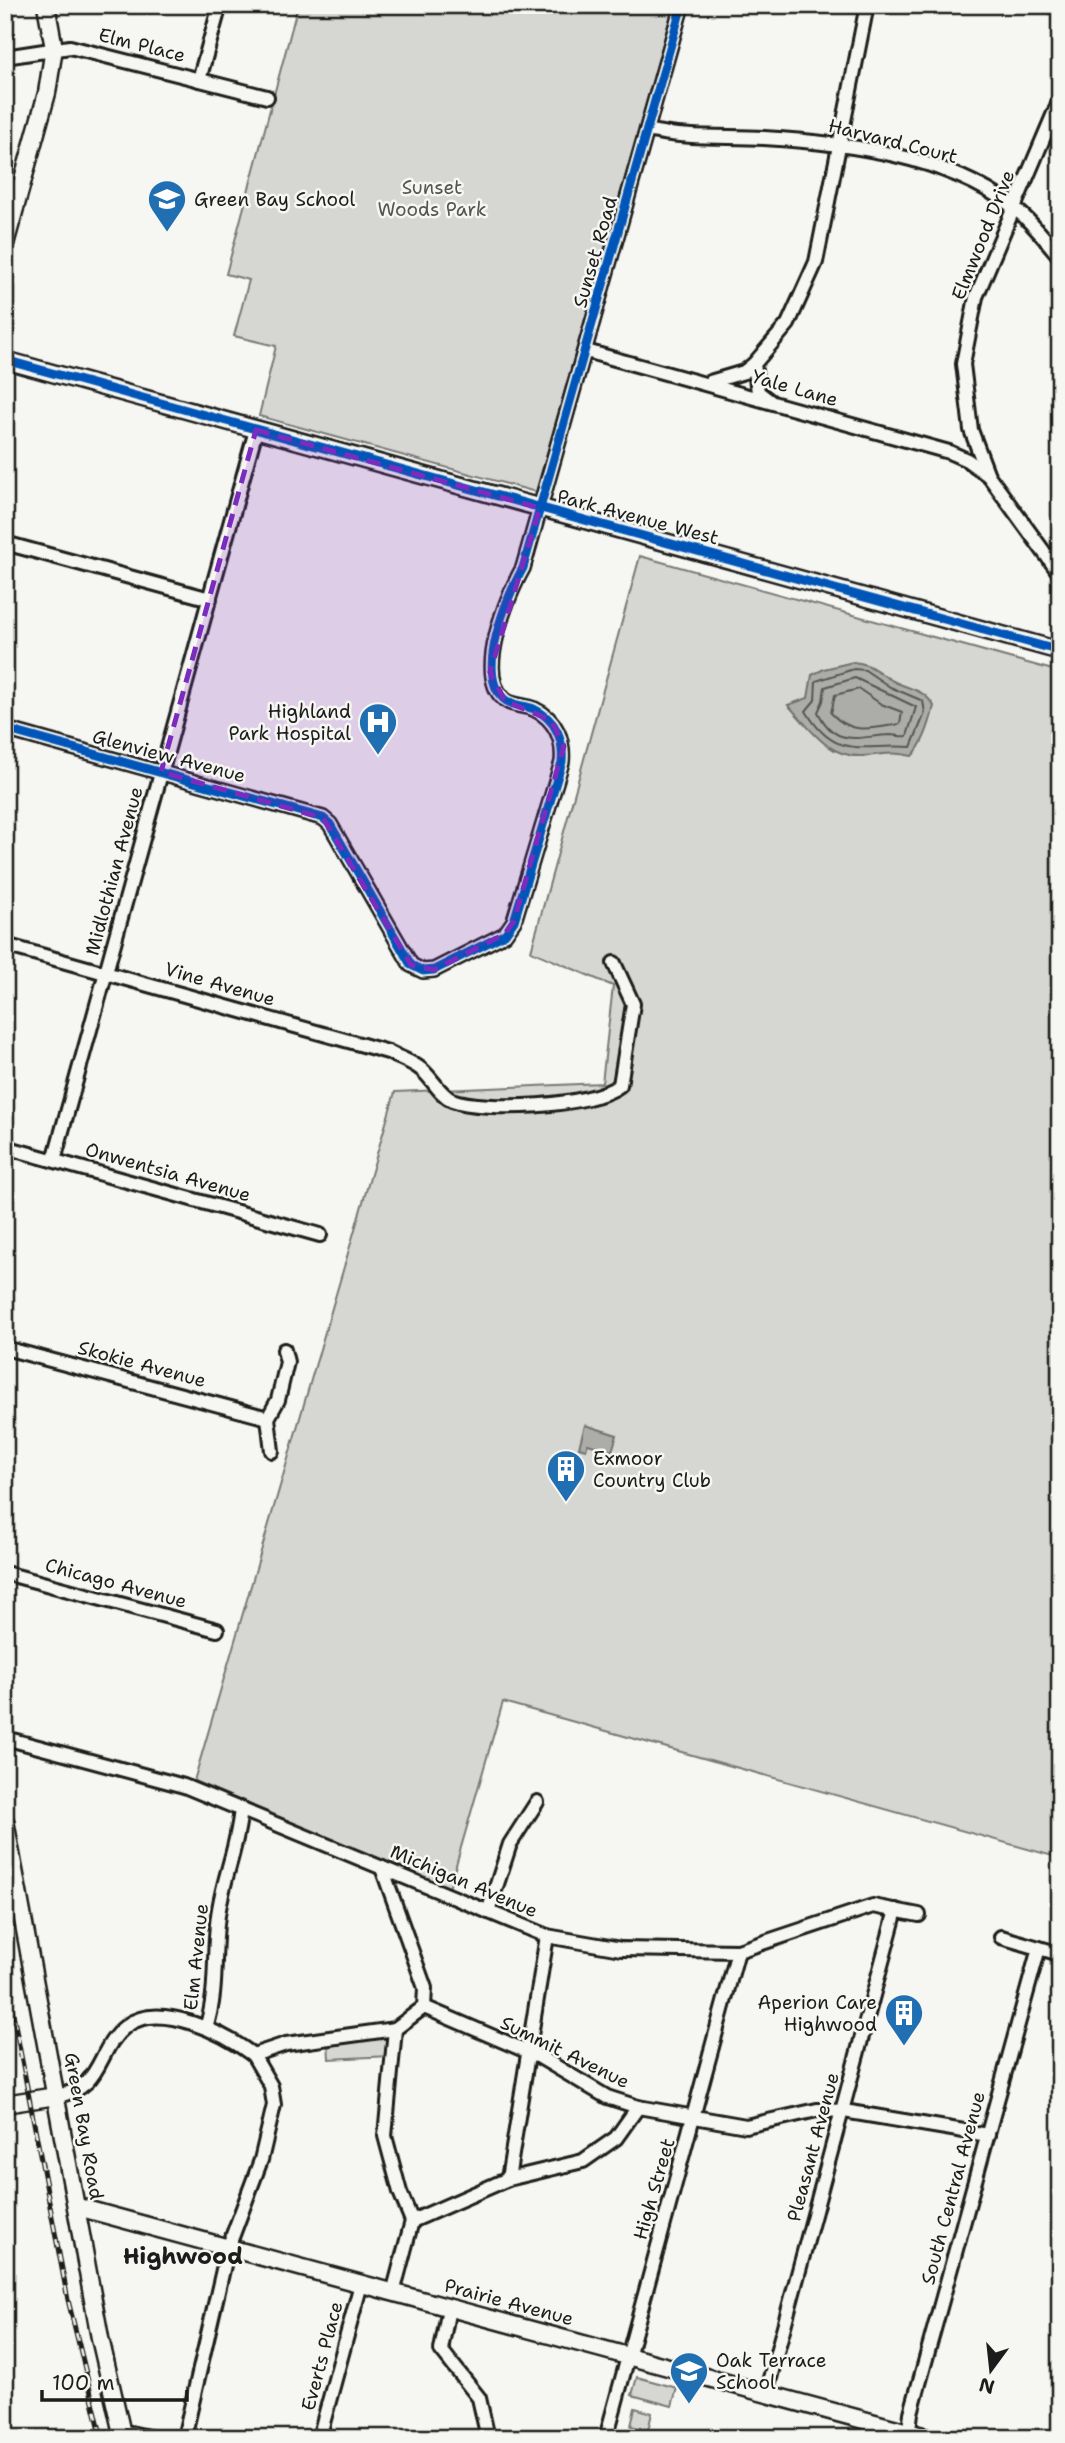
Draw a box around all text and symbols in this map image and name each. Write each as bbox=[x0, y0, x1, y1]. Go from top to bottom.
street label: Elm Place bbox=[96, 22, 188, 68]
street label: Harvard Court bbox=[826, 113, 960, 169]
street label: Elmwood Drive bbox=[946, 166, 1020, 304]
park label: Sunset Woods Park bbox=[377, 175, 487, 222]
school or university icon: Green Bay School bbox=[146, 178, 188, 233]
place label: Green Bay School bbox=[194, 187, 356, 212]
street label: Sunset Road bbox=[567, 193, 623, 311]
street label: Yale Lane bbox=[749, 364, 841, 412]
street label: Park Avenue West bbox=[555, 483, 721, 551]
place label: Highland Park Hospital bbox=[229, 699, 351, 746]
hospital icon: Highland Park Hospital bbox=[357, 701, 399, 756]
street label: Glenview Avenue bbox=[90, 724, 248, 788]
street label: Midlothian Avenue bbox=[79, 784, 149, 958]
street label: Vine Avenue bbox=[162, 956, 278, 1012]
street label: Onwentsia Avenue bbox=[82, 1136, 254, 1208]
street label: Skokie Avenue bbox=[75, 1335, 209, 1393]
place label: Exmoor Country Club bbox=[593, 1446, 711, 1493]
building icon: Exmoor Country Club bbox=[545, 1448, 587, 1503]
street label: Chicago Avenue bbox=[43, 1552, 189, 1614]
street label: Michigan Avenue bbox=[386, 1839, 542, 1923]
street label: Elm Avenue bbox=[178, 1902, 214, 2012]
place label: Aperion Care Highwood bbox=[757, 1990, 877, 2037]
building icon: Aperion Care Highwood bbox=[883, 1992, 925, 2047]
street label: Summit Avenue bbox=[496, 2010, 634, 2094]
street label: Green Bay Road bbox=[59, 2050, 109, 2202]
street label: Pleasant Avenue bbox=[781, 2070, 845, 2224]
street label: South Central Avenue bbox=[915, 2089, 991, 2287]
street label: High Street bbox=[628, 2135, 680, 2243]
district label: Highwood bbox=[123, 2241, 243, 2271]
street label: Prairie Avenue bbox=[442, 2273, 576, 2331]
street label: Everts Place bbox=[295, 2299, 349, 2413]
north arrow bbox=[956, 2334, 1026, 2404]
place label: Oak Terrace School bbox=[716, 2348, 826, 2395]
school or university icon: Oak Terrace School bbox=[668, 2350, 710, 2405]
scale bar bbox=[42, 2359, 187, 2403]
text: 100 m bbox=[52, 2369, 115, 2397]
text: N bbox=[976, 2372, 997, 2400]

